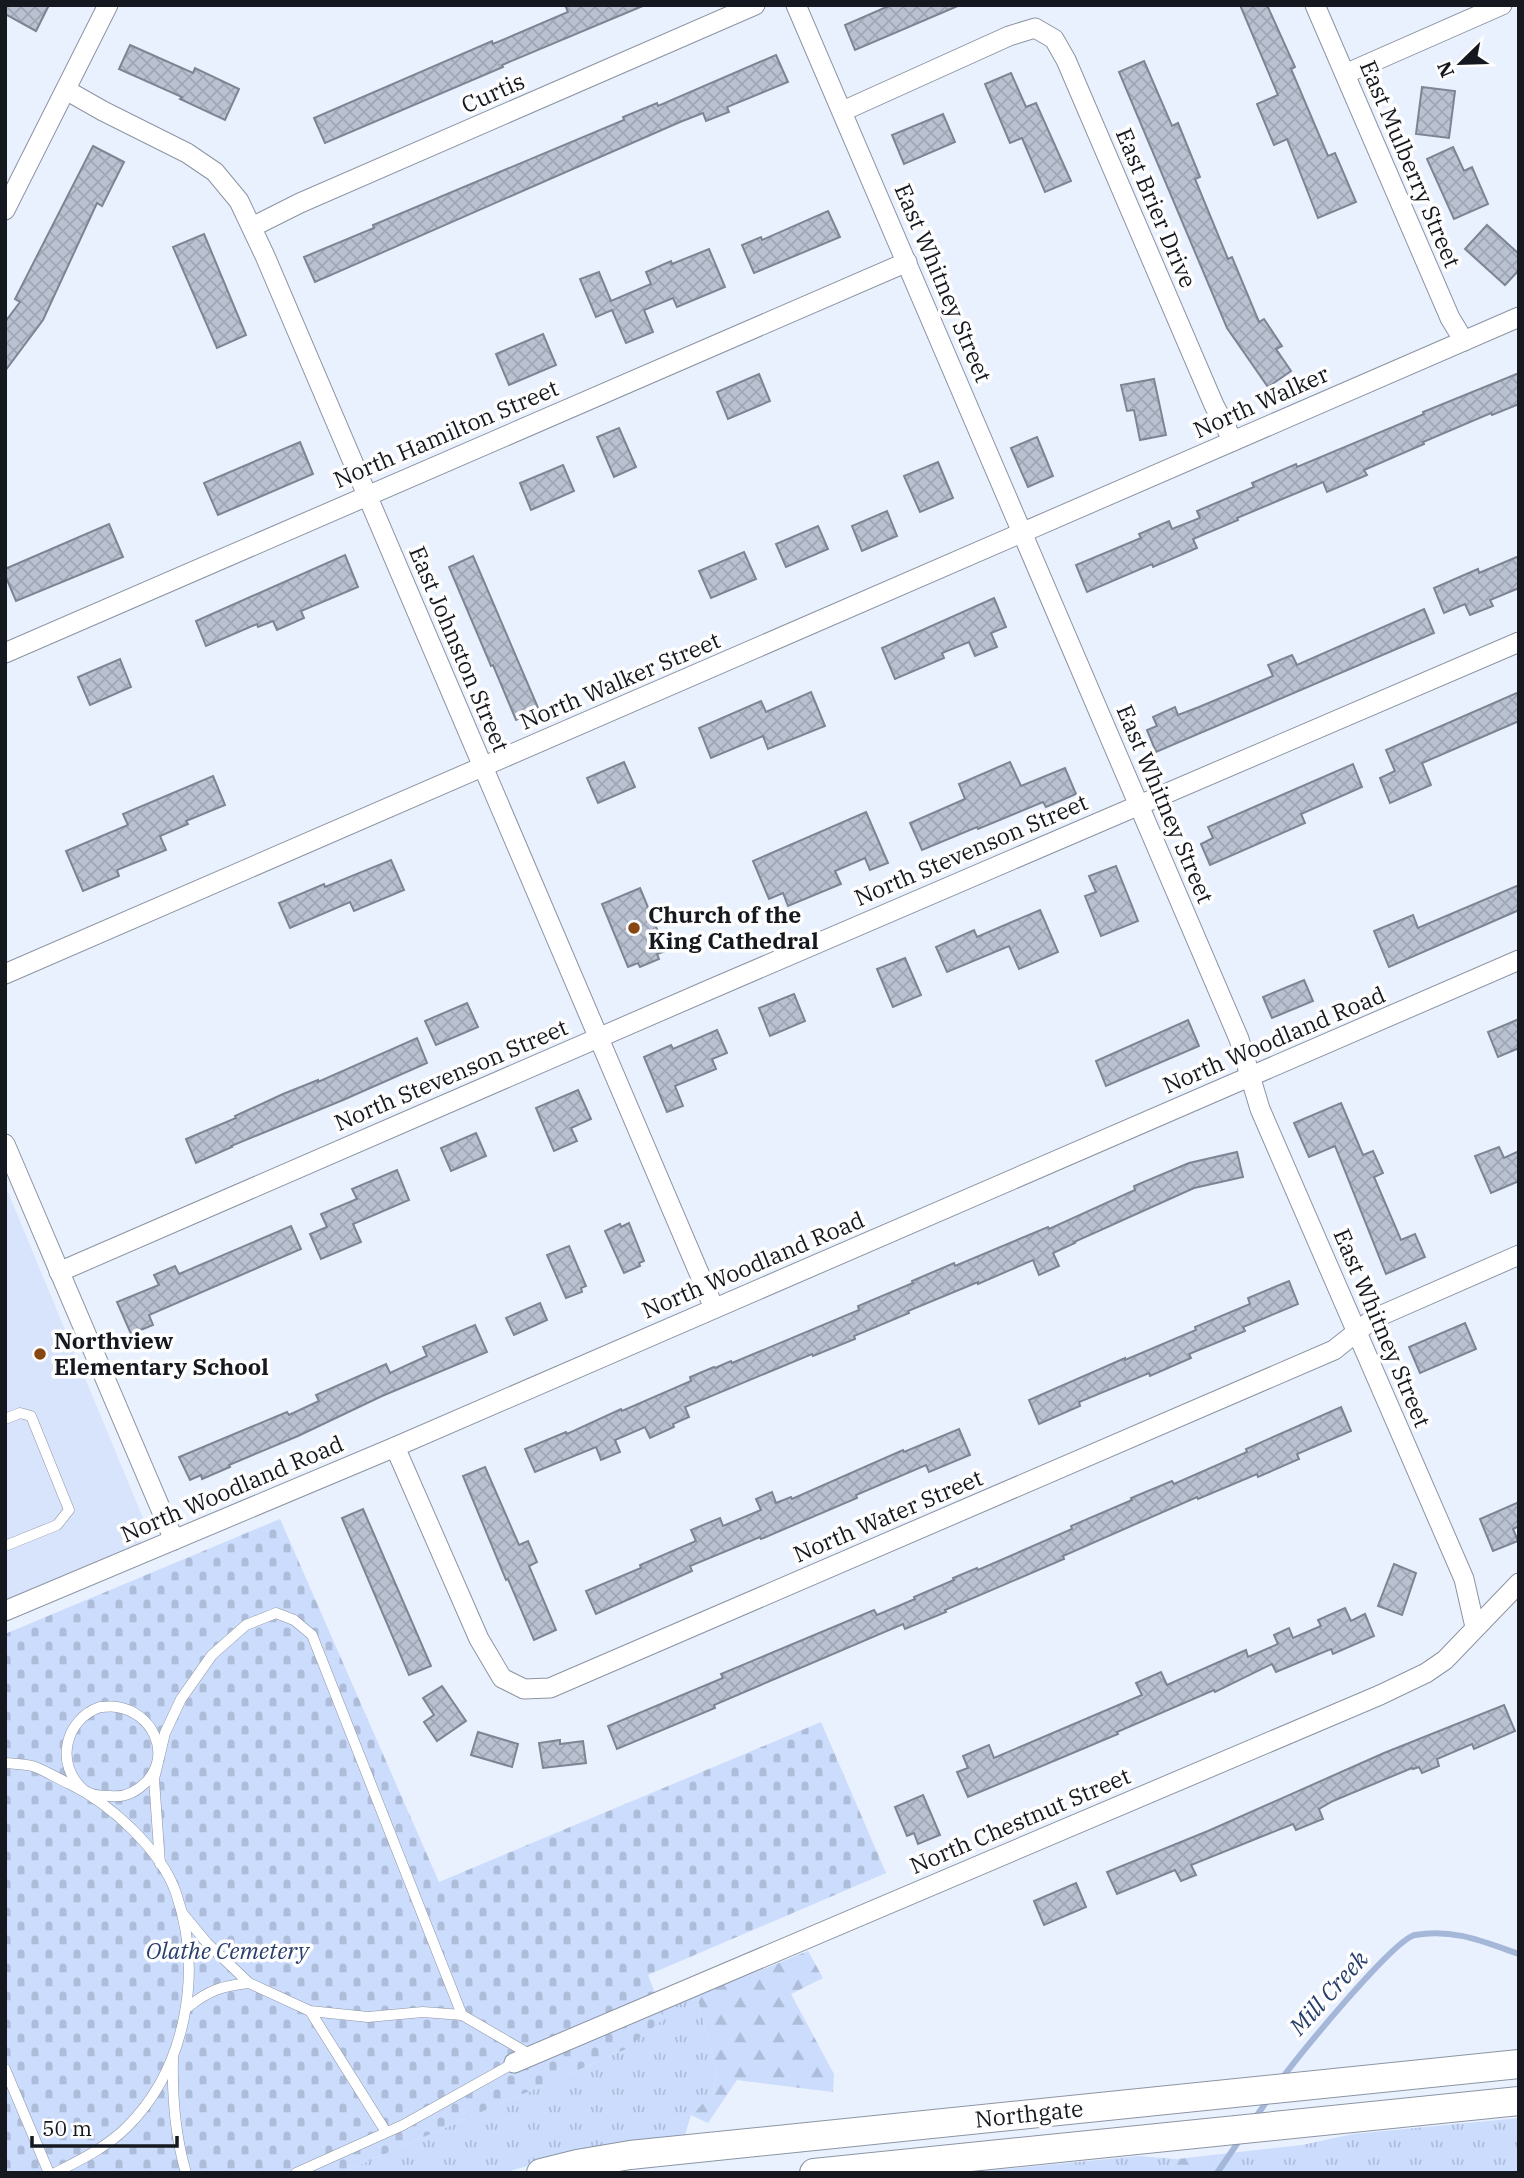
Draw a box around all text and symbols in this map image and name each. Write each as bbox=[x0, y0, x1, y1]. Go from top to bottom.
north arrow bbox=[1426, 28, 1496, 98]
street label: East Mulberry Street bbox=[1354, 55, 1468, 272]
text: N bbox=[1431, 58, 1459, 81]
street label: Curtis bbox=[456, 65, 529, 119]
street label: East Brier Drive bbox=[1110, 123, 1204, 292]
street label: East Whitney Street bbox=[889, 179, 999, 386]
street label: North Walker bbox=[1188, 358, 1333, 444]
street label: North Hamilton Street bbox=[329, 372, 563, 494]
street label: East Johnston Street bbox=[403, 541, 517, 756]
street label: North Walker Street bbox=[515, 624, 724, 736]
street label: East Whitney Street bbox=[1111, 700, 1221, 907]
street label: North Stevenson Street bbox=[849, 786, 1092, 912]
place label: Church of the King Cathedral bbox=[648, 899, 819, 955]
marker: Church of the King Cathedral bbox=[626, 920, 642, 936]
street label: North Woodland Road bbox=[1158, 979, 1389, 1100]
street label: North Stevenson Street bbox=[329, 1011, 572, 1137]
street label: North Woodland Road bbox=[637, 1204, 868, 1325]
street label: East Whitney Street bbox=[1328, 1224, 1438, 1431]
place label: Northview Elementary School bbox=[54, 1325, 269, 1381]
marker: Northview Elementary School bbox=[32, 1346, 48, 1362]
street label: North Woodland Road bbox=[116, 1428, 347, 1549]
street label: North Water Street bbox=[788, 1462, 987, 1569]
street label: North Chestnut Street bbox=[905, 1760, 1134, 1880]
park label: Olathe Cemetery bbox=[146, 1935, 311, 1965]
water label: Mill Creek bbox=[1281, 1943, 1375, 2042]
street label: Northgate bbox=[973, 2092, 1085, 2134]
scale bar bbox=[32, 2104, 177, 2148]
text: 50 m bbox=[42, 2114, 92, 2142]

